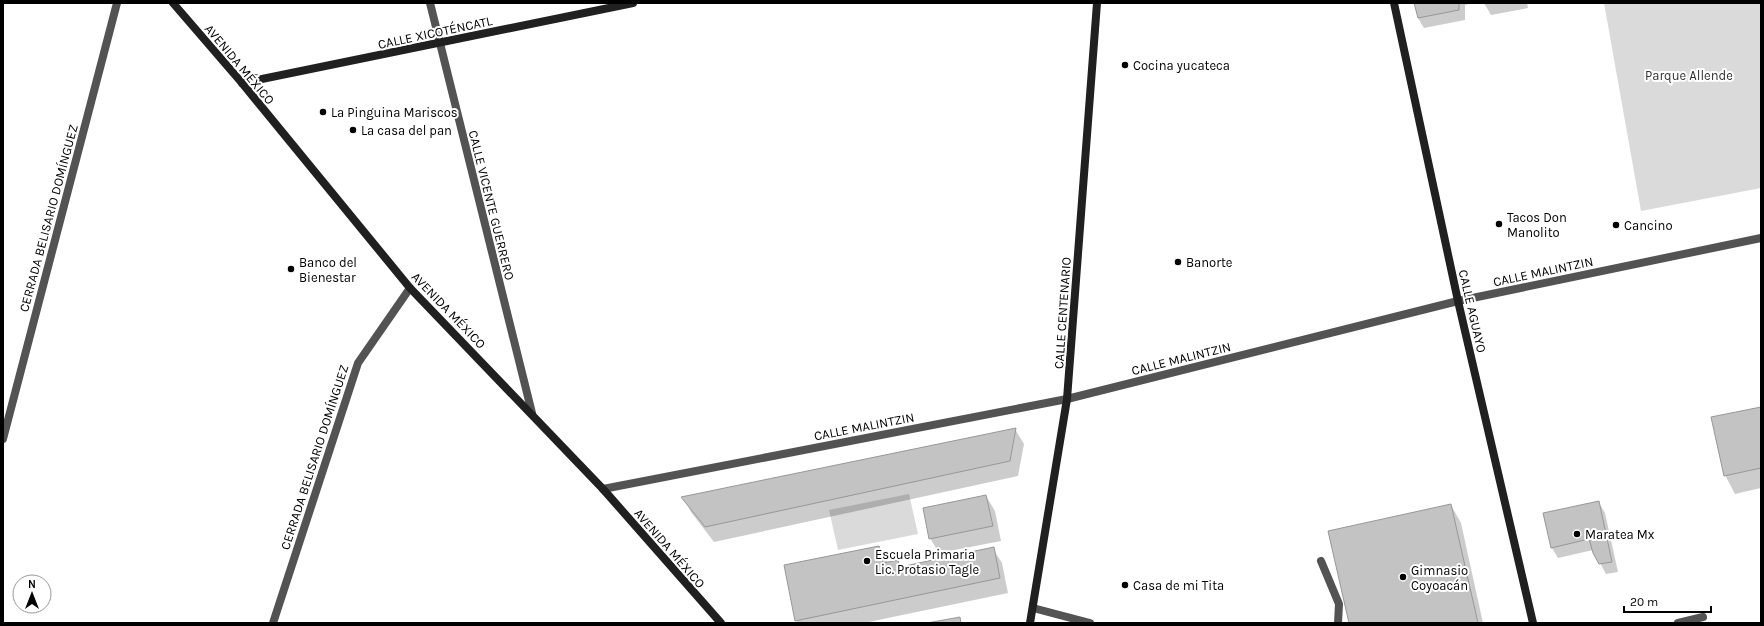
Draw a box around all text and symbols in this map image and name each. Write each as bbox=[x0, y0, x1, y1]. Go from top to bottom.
street label: CALLE XICOTÉNCATL bbox=[376, 11, 494, 52]
street label: AVENIDA MÉXICO bbox=[202, 20, 279, 107]
place label: Cocina yucateca bbox=[1133, 58, 1230, 73]
marker: Cocina yucateca bbox=[1120, 60, 1130, 70]
park label: Parque Allende bbox=[1645, 68, 1733, 84]
place label: La Pinguina Mariscos bbox=[331, 105, 458, 120]
marker: La Pinguina Mariscos bbox=[318, 107, 328, 117]
street label: CERRADA BELISARIO DOMÍNGUEZ bbox=[14, 122, 81, 314]
place label: La casa del pan bbox=[361, 123, 452, 138]
marker: La casa del pan bbox=[348, 125, 358, 135]
street label: CALLE VICENTE GUERRERO bbox=[466, 129, 517, 282]
place label: Tacos Don Manolito bbox=[1507, 210, 1567, 240]
place label: Cancino bbox=[1624, 218, 1673, 233]
marker: Tacos Don Manolito bbox=[1494, 219, 1504, 229]
marker: Cancino bbox=[1611, 220, 1621, 230]
street label: CALLE MALINTZIN bbox=[1492, 254, 1594, 289]
place label: Banco del Bienestar bbox=[299, 255, 357, 285]
place label: Banorte bbox=[1186, 255, 1233, 270]
street label: CALLE CENTENARIO bbox=[1051, 256, 1074, 370]
marker: Banorte bbox=[1173, 257, 1183, 267]
marker: Banco del Bienestar bbox=[286, 264, 296, 274]
street label: AVENIDA MÉXICO bbox=[408, 268, 490, 352]
street label: CALLE AGUAYO bbox=[1456, 268, 1489, 354]
street label: CALLE MALINTZIN bbox=[1130, 339, 1232, 378]
street label: CERRADA BELISARIO DOMÍNGUEZ bbox=[276, 362, 352, 552]
street label: CALLE MALINTZIN bbox=[813, 409, 915, 444]
street label: AVENIDA MÉXICO bbox=[631, 504, 710, 591]
place label: Maratea Mx bbox=[1585, 527, 1655, 542]
marker: Maratea Mx bbox=[1572, 529, 1582, 539]
place label: Escuela Primaria Lic. Protasio Tagle bbox=[875, 547, 980, 577]
marker: Escuela Primaria Lic. Protasio Tagle bbox=[862, 556, 872, 566]
place label: Gimnasio Coyoacán bbox=[1411, 563, 1468, 593]
marker: Gimnasio Coyoacán bbox=[1398, 572, 1408, 582]
north arrow bbox=[12, 574, 52, 614]
text: N bbox=[28, 578, 36, 591]
place label: Casa de mi Tita bbox=[1133, 578, 1224, 593]
marker: Casa de mi Tita bbox=[1120, 580, 1130, 590]
scale bar bbox=[1624, 588, 1711, 614]
text: 20 m bbox=[1630, 595, 1658, 609]

